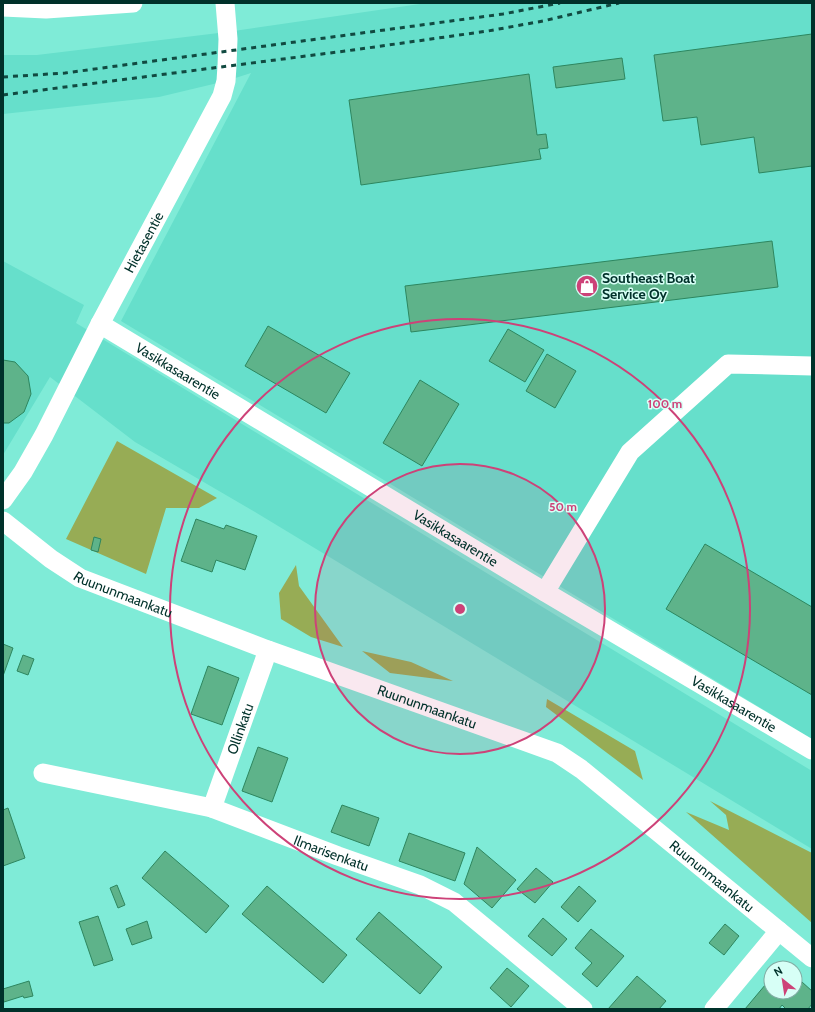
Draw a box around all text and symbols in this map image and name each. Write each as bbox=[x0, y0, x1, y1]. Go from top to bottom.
street label: Hietasentie bbox=[120, 209, 167, 276]
place label: Southeast Boat Service Oy bbox=[602, 269, 695, 303]
shop icon: Southeast Boat Service Oy bbox=[574, 273, 600, 299]
street label: Vasikkasaarentie bbox=[132, 338, 224, 403]
text: 100 m bbox=[648, 396, 682, 411]
text: 50 m bbox=[549, 499, 577, 514]
street label: Vasikkasaarentie bbox=[410, 506, 501, 571]
street label: Ruununmaankatu bbox=[70, 567, 175, 622]
centre of rings bbox=[453, 602, 467, 616]
street label: Vasikkasaarentie bbox=[688, 672, 780, 736]
street label: Ruununmaankatu bbox=[375, 681, 479, 733]
street label: Ollinkatu bbox=[223, 701, 257, 757]
street label: Ilmarisenkatu bbox=[291, 831, 371, 875]
street label: Ruununmaankatu bbox=[666, 836, 758, 916]
north arrow bbox=[763, 960, 803, 1000]
text: N bbox=[771, 963, 785, 979]

